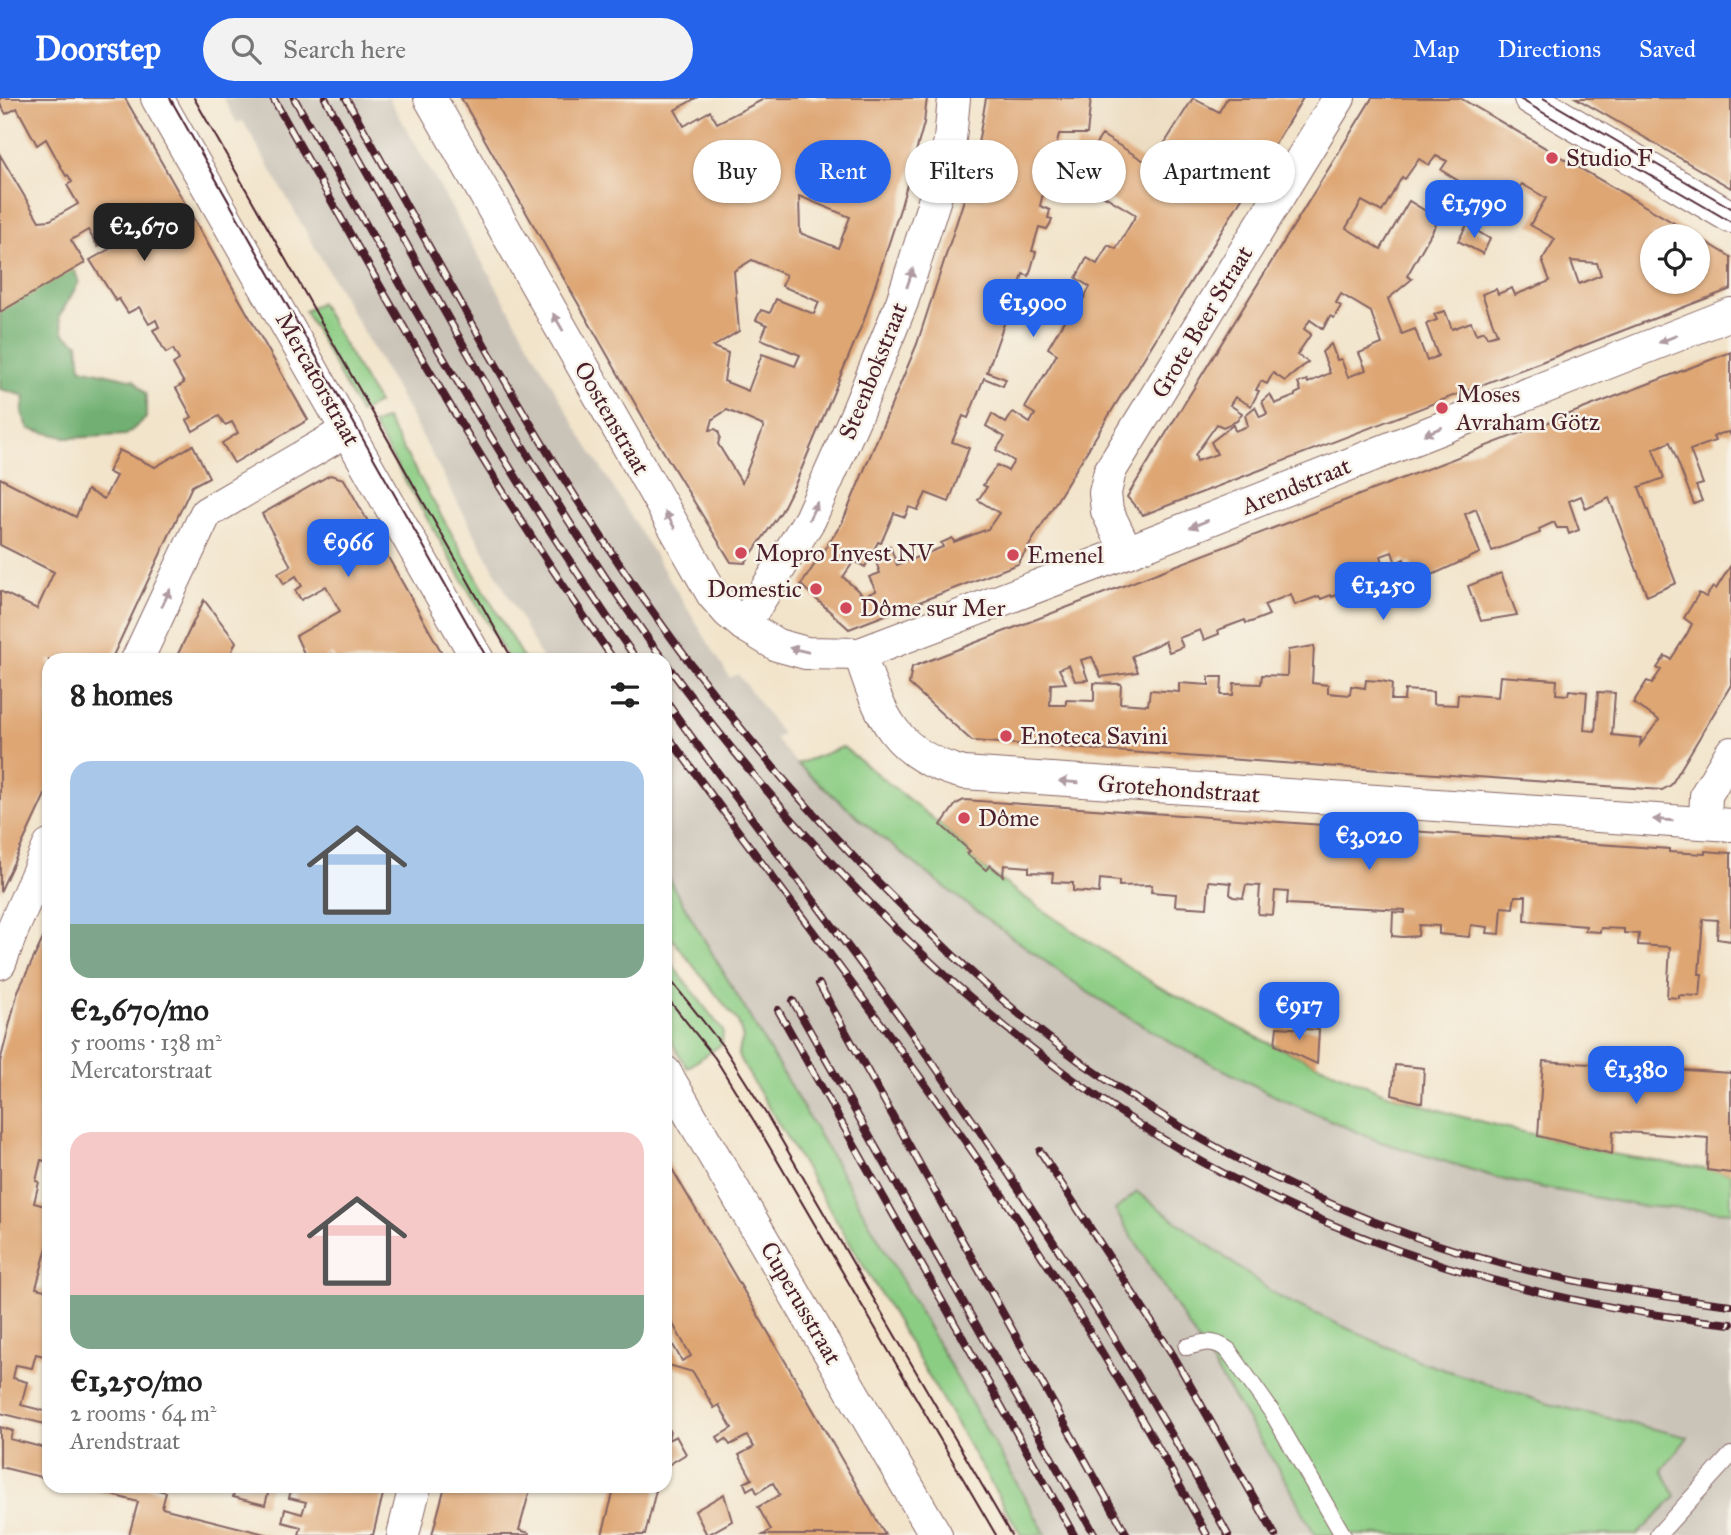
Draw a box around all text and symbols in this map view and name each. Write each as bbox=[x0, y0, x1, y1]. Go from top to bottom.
search box bbox=[203, 18, 693, 81]
text: Doorstep bbox=[35, 29, 161, 69]
icon: search bbox=[227, 30, 265, 68]
text: Search here bbox=[283, 33, 406, 65]
text: Map bbox=[1413, 34, 1460, 64]
text: Directions bbox=[1498, 34, 1601, 64]
text: Saved bbox=[1639, 34, 1696, 64]
chip: Buy bbox=[693, 140, 781, 203]
chip: Rent bbox=[795, 140, 891, 203]
chip: Filters bbox=[905, 140, 1018, 203]
chip: New bbox=[1032, 140, 1126, 203]
chip: Apartment bbox=[1140, 140, 1295, 203]
place label: Studio F bbox=[1566, 143, 1653, 173]
marker: Studio F bbox=[1544, 150, 1560, 166]
pin: €1,790 bbox=[1417, 180, 1531, 240]
text: €1,790 bbox=[1441, 189, 1507, 217]
pin: €2,670 bbox=[87, 204, 201, 263]
text: €2,670 bbox=[109, 212, 179, 240]
map controls bbox=[1640, 224, 1710, 294]
button: locate bbox=[1640, 224, 1710, 294]
street label: Grote Beer Straat bbox=[1145, 240, 1260, 404]
one-way arrow bbox=[905, 267, 916, 288]
pin: €1,900 bbox=[976, 280, 1090, 339]
text: €1,900 bbox=[999, 288, 1067, 316]
street label: Steenbokstraat bbox=[832, 298, 914, 444]
street label: Mercatorstraat bbox=[269, 307, 367, 452]
one-way arrow bbox=[552, 312, 564, 332]
one-way arrow bbox=[1657, 333, 1678, 344]
street label: Oostenstraat bbox=[568, 356, 657, 480]
place label: Moses Avraham Götz bbox=[1455, 379, 1600, 437]
marker: Moses Avraham Götz bbox=[1434, 400, 1450, 416]
one-way arrow bbox=[1423, 426, 1444, 437]
street label: Arendstraat bbox=[1236, 450, 1355, 522]
one-way arrow bbox=[808, 501, 819, 521]
one-way arrow bbox=[664, 510, 676, 529]
pin: €966 bbox=[307, 519, 389, 579]
one-way arrow bbox=[1188, 519, 1209, 530]
text: €966 bbox=[323, 528, 373, 556]
place label: Mopro Invest NV bbox=[755, 538, 935, 568]
place label: Emenel bbox=[1027, 540, 1104, 570]
marker: Mopro Invest NV bbox=[733, 545, 749, 561]
marker: Emenel bbox=[1005, 547, 1021, 563]
pin: €1,250 bbox=[1326, 562, 1440, 622]
text: €1,250 bbox=[1351, 571, 1415, 599]
place label: Domestic bbox=[707, 574, 802, 604]
marker: Domestic bbox=[808, 581, 824, 597]
one-way arrow bbox=[160, 588, 172, 608]
place label: Dôme sur Mer bbox=[860, 593, 1006, 623]
marker: Dôme sur Mer bbox=[838, 600, 854, 616]
one-way arrow bbox=[788, 645, 810, 656]
icon: filters bbox=[606, 676, 644, 714]
text: 8 homes bbox=[70, 677, 173, 713]
place label: Enoteca Savini bbox=[1020, 721, 1168, 751]
marker: Enoteca Savini bbox=[998, 728, 1014, 744]
street label: Grotehondstraat bbox=[1097, 768, 1262, 810]
one-way arrow bbox=[1058, 776, 1080, 787]
place label: Dôme bbox=[978, 803, 1039, 833]
icon: home bbox=[294, 807, 420, 933]
marker: Dôme bbox=[956, 810, 972, 826]
pin: €3,020 bbox=[1312, 812, 1426, 872]
one-way arrow bbox=[1652, 815, 1674, 826]
text: €3,020 bbox=[1335, 821, 1403, 849]
pin: €917 bbox=[1258, 982, 1340, 1042]
text: €917 bbox=[1275, 991, 1323, 1019]
text: €2,670/mo bbox=[70, 992, 209, 1028]
text: 5 rooms · 138 m² bbox=[70, 1028, 222, 1056]
pin: €1,380 bbox=[1579, 1046, 1693, 1106]
text: €1,380 bbox=[1604, 1055, 1668, 1083]
text: Mercatorstraat bbox=[70, 1056, 212, 1084]
icon: home bbox=[294, 1178, 420, 1304]
street label: Cuperusstraat bbox=[754, 1236, 848, 1370]
text: €1,250/mo bbox=[70, 1363, 202, 1399]
text: 2 rooms · 64 m² bbox=[70, 1399, 216, 1427]
text: Arendstraat bbox=[70, 1427, 180, 1455]

